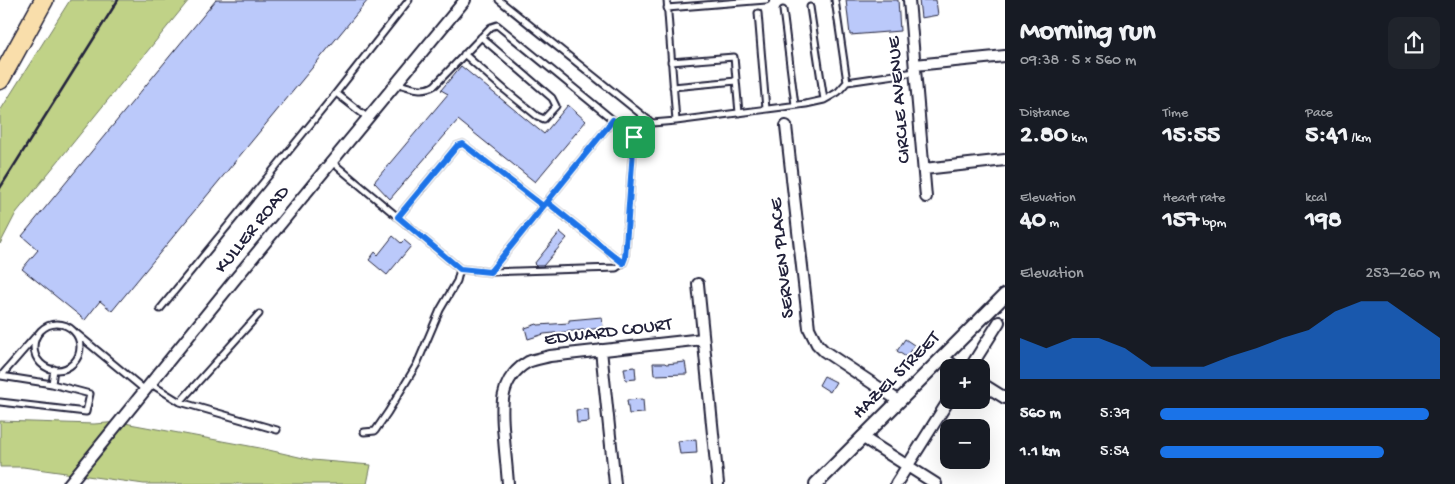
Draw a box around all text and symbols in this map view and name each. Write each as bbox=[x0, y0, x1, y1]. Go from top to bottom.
text: Morning run bbox=[1020, 16, 1155, 49]
button: share bbox=[1388, 17, 1440, 69]
street label: CIRCLE AVENUE bbox=[883, 34, 917, 164]
text: 09:38 · 5 × 560 m bbox=[1020, 52, 1136, 71]
text: Distance bbox=[1020, 105, 1069, 122]
text: Time bbox=[1163, 105, 1188, 122]
text: Pace bbox=[1305, 105, 1333, 122]
pin bbox=[613, 116, 655, 158]
text: 2.80 bbox=[1020, 122, 1068, 151]
text: 15:55 bbox=[1163, 122, 1220, 151]
text: 5:41 bbox=[1305, 122, 1348, 151]
icon: arrive bbox=[620, 123, 648, 151]
text: km bbox=[1068, 130, 1088, 147]
text: /km bbox=[1348, 130, 1371, 147]
street label: KULLER ROAD bbox=[211, 181, 296, 279]
text: Elevation bbox=[1020, 190, 1076, 207]
text: Heart rate bbox=[1163, 190, 1225, 207]
text: kcal bbox=[1305, 190, 1327, 207]
street label: SERVEN PLACE bbox=[765, 196, 801, 319]
text: 40 bbox=[1020, 207, 1046, 236]
text: 157 bbox=[1163, 207, 1199, 236]
text: 198 bbox=[1305, 207, 1342, 236]
text: m bbox=[1046, 215, 1059, 232]
text: bpm bbox=[1199, 215, 1226, 232]
text: Elevation bbox=[1020, 265, 1084, 284]
text: 253–260 m bbox=[1365, 265, 1440, 284]
street label: EDWARD COURT bbox=[543, 314, 674, 352]
street label: HAZEL STREET bbox=[848, 327, 946, 425]
map controls bbox=[940, 359, 990, 469]
button: + bbox=[940, 359, 990, 409]
text: 560 m bbox=[1020, 405, 1061, 424]
text: 5:39 bbox=[1100, 405, 1130, 424]
button: − bbox=[940, 419, 990, 469]
text: 1.1 km bbox=[1020, 443, 1060, 462]
text: 5:54 bbox=[1100, 443, 1129, 462]

